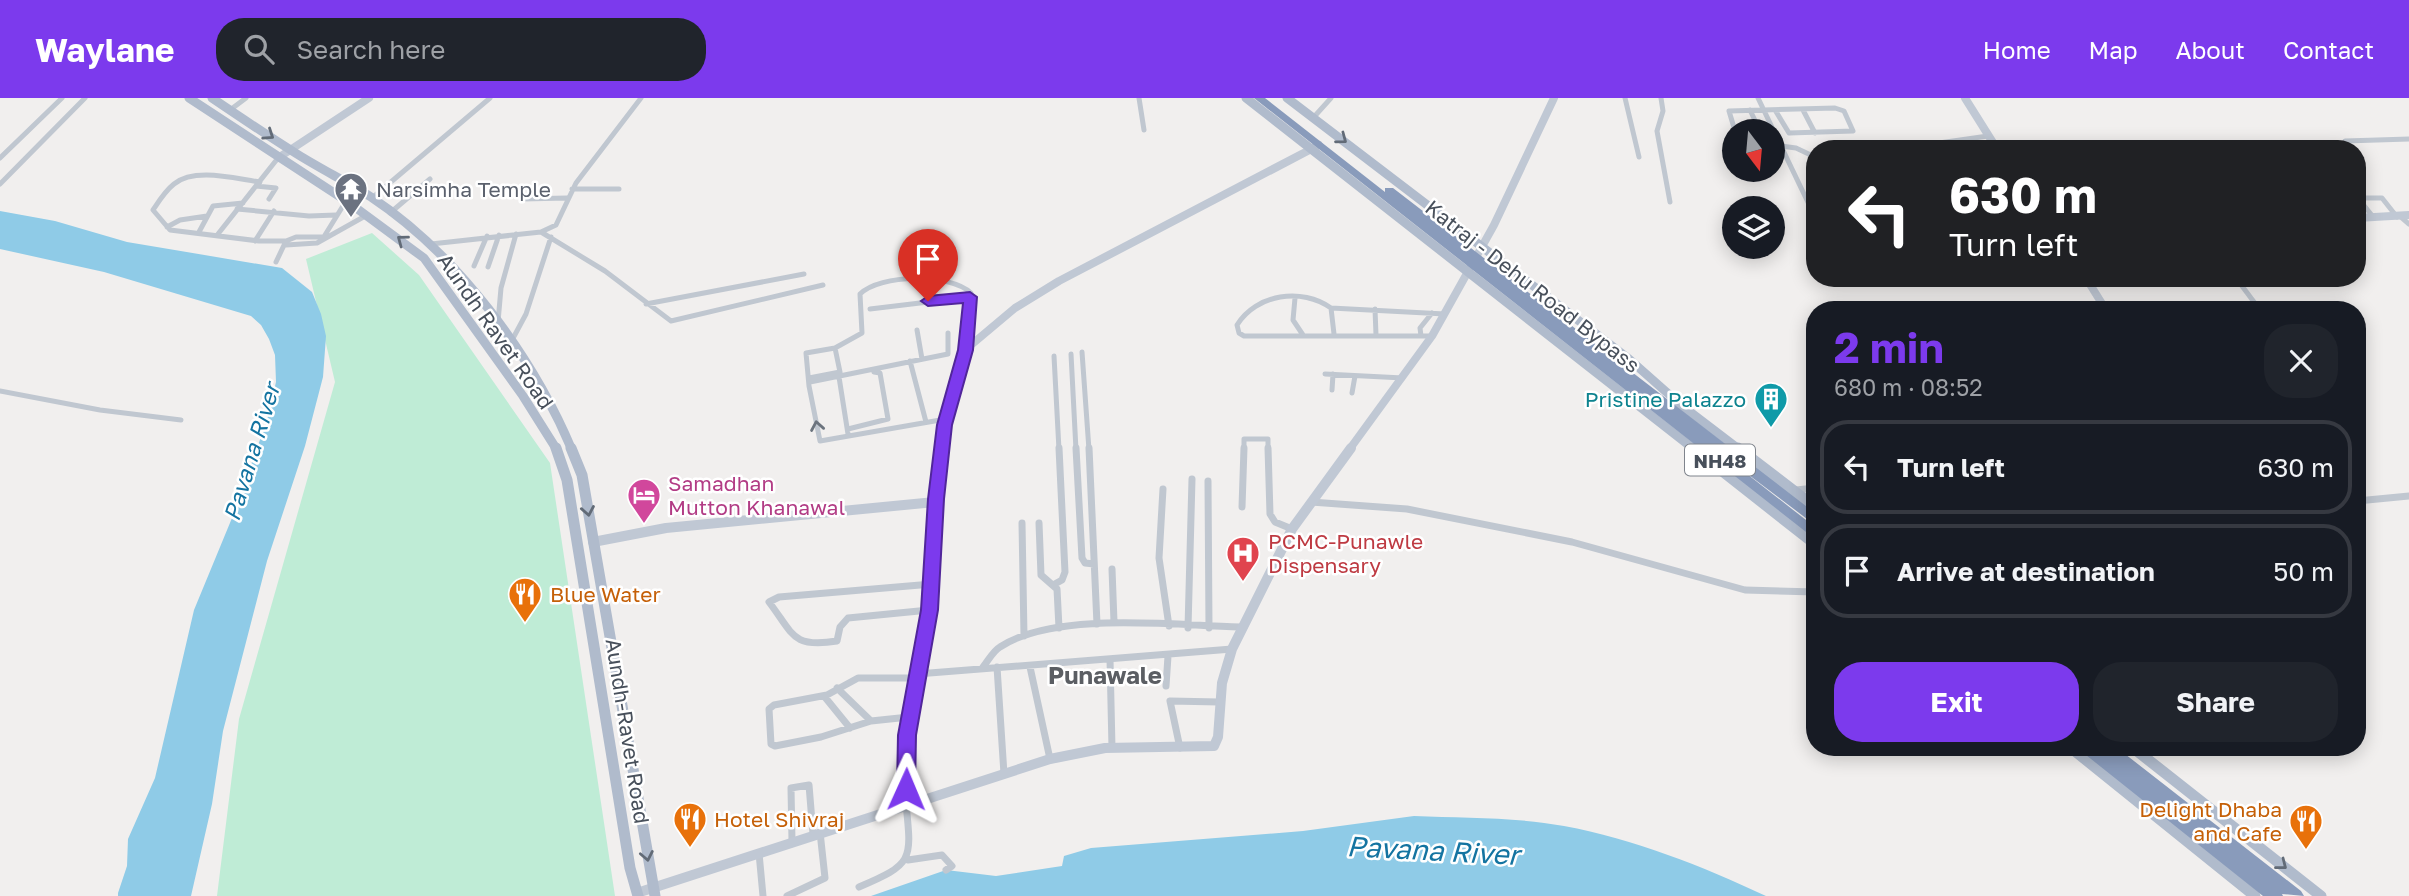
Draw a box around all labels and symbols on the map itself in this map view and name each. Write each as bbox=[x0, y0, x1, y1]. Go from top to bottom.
north arrow bbox=[1722, 119, 1785, 182]
one-way arrow bbox=[261, 127, 274, 140]
one-way arrow bbox=[1334, 131, 1346, 144]
temple icon: Narsimha Temple bbox=[332, 170, 370, 219]
place label: Narsimha Temple bbox=[376, 176, 551, 202]
street label: Katraj - Dehu Road Bypass bbox=[1420, 194, 1646, 378]
pin bbox=[898, 229, 958, 301]
one-way arrow bbox=[397, 235, 409, 248]
street label: Aundh Ravet Road bbox=[432, 248, 560, 414]
water label: Pavana River bbox=[217, 377, 286, 524]
building icon: Pristine Palazzo bbox=[1752, 380, 1790, 429]
place label: Pristine Palazzo bbox=[1585, 386, 1746, 412]
one-way arrow bbox=[810, 420, 825, 432]
road number: NH48 bbox=[1685, 444, 1755, 476]
place label: Samadhan Mutton Khanawal bbox=[668, 470, 845, 520]
hotel icon: Samadhan Mutton Khanawal bbox=[625, 476, 663, 525]
one-way arrow bbox=[580, 505, 595, 517]
place label: PCMC-Punawle Dispensary bbox=[1268, 528, 1423, 578]
hospital icon: PCMC-Punawle Dispensary bbox=[1224, 534, 1262, 583]
restaurant icon: Blue Water bbox=[506, 575, 544, 624]
place label: Blue Water bbox=[550, 581, 661, 607]
street label: Aundh-Ravet Road bbox=[601, 637, 655, 825]
district label: Punawale bbox=[1048, 660, 1162, 689]
position arrow bbox=[869, 752, 943, 826]
place label: Delight Dhaba and Cafe bbox=[2139, 796, 2282, 846]
restaurant icon: Hotel Shivraj bbox=[671, 800, 709, 849]
restaurant icon: Delight Dhaba and Cafe bbox=[2287, 802, 2325, 851]
place label: Hotel Shivraj bbox=[714, 806, 844, 832]
water label: Pavana River bbox=[1346, 829, 1524, 871]
one-way arrow bbox=[639, 850, 654, 862]
one-way arrow bbox=[2274, 857, 2287, 870]

